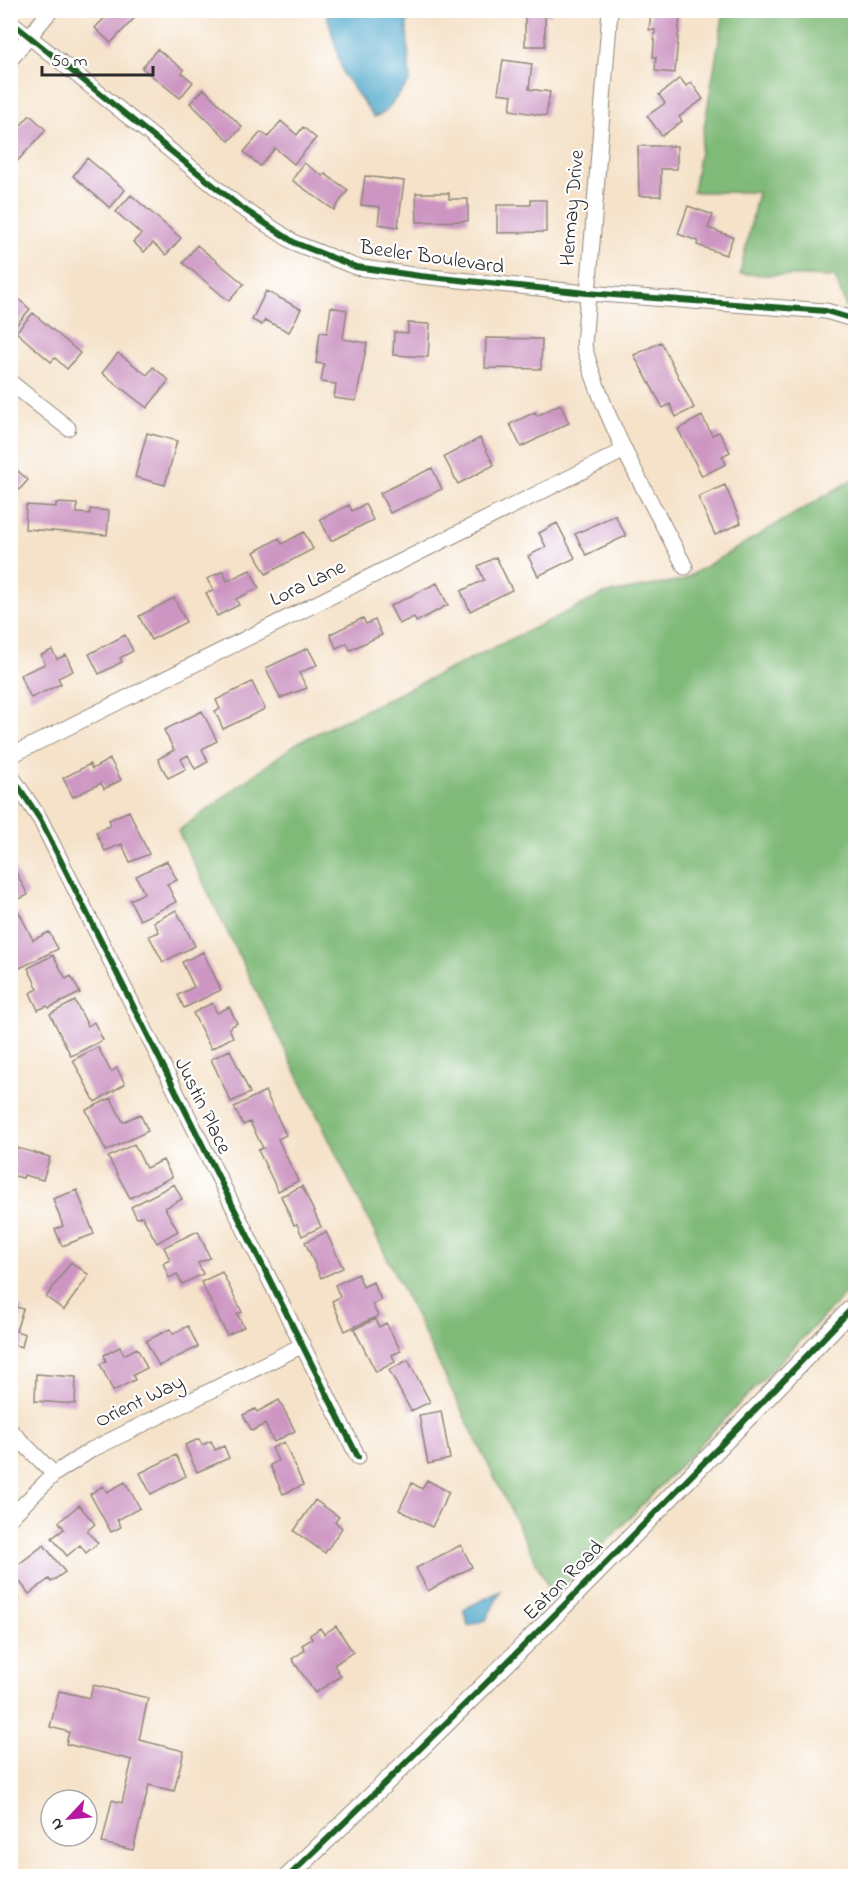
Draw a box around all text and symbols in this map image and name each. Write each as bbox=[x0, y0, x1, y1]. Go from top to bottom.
scale bar bbox=[42, 39, 153, 77]
text: 50 m bbox=[51, 49, 88, 75]
street label: Hermay Drive bbox=[553, 148, 595, 268]
street label: Beeler Boulevard bbox=[357, 233, 506, 283]
street label: Lora Lane bbox=[265, 553, 351, 615]
street label: Justin Place bbox=[166, 1053, 238, 1160]
street label: Orient Way bbox=[91, 1368, 190, 1438]
street label: Eaton Road bbox=[517, 1534, 611, 1628]
north arrow bbox=[39, 1788, 99, 1848]
text: N bbox=[44, 1813, 70, 1834]

